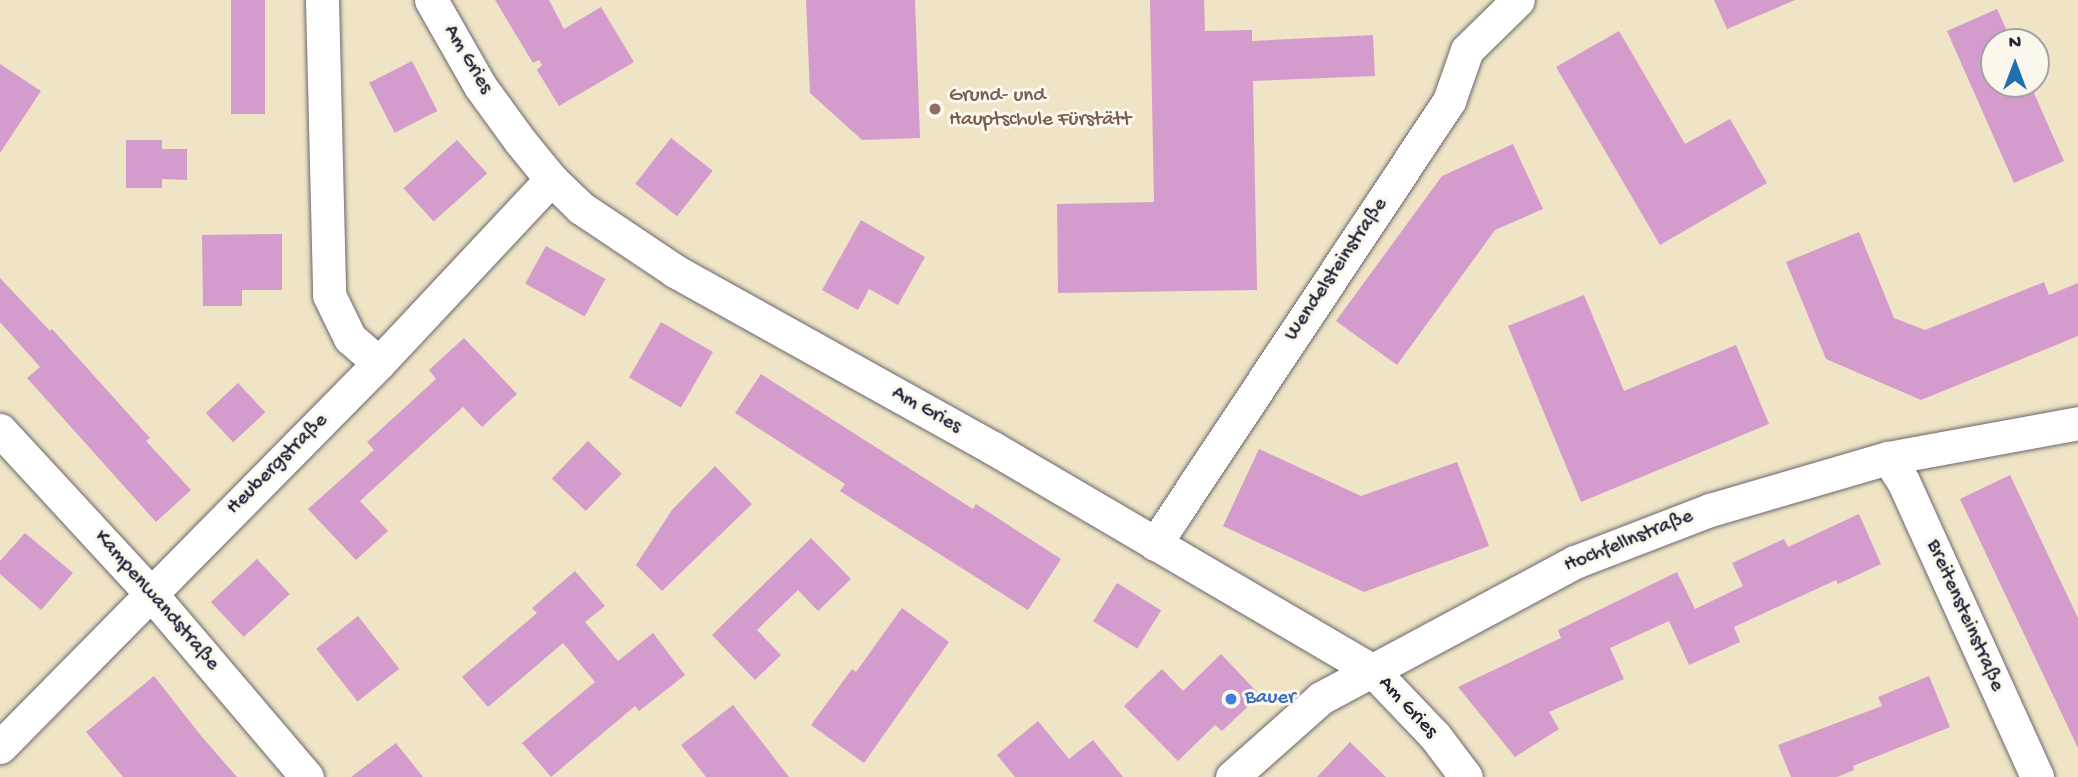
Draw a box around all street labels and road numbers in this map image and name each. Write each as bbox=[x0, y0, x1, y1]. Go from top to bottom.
street label: Am Gries bbox=[437, 21, 497, 99]
street label: Wendelsteinstraße bbox=[1280, 194, 1394, 346]
street label: Am Gries bbox=[887, 382, 965, 440]
street label: Heubergstraße bbox=[222, 409, 334, 521]
street label: Hochfellnstraße bbox=[1561, 505, 1697, 579]
street label: Kampenwandstraße bbox=[88, 525, 224, 677]
street label: Breitensteinstraße bbox=[1919, 536, 2009, 696]
street label: Am Gries bbox=[1372, 672, 1442, 744]

